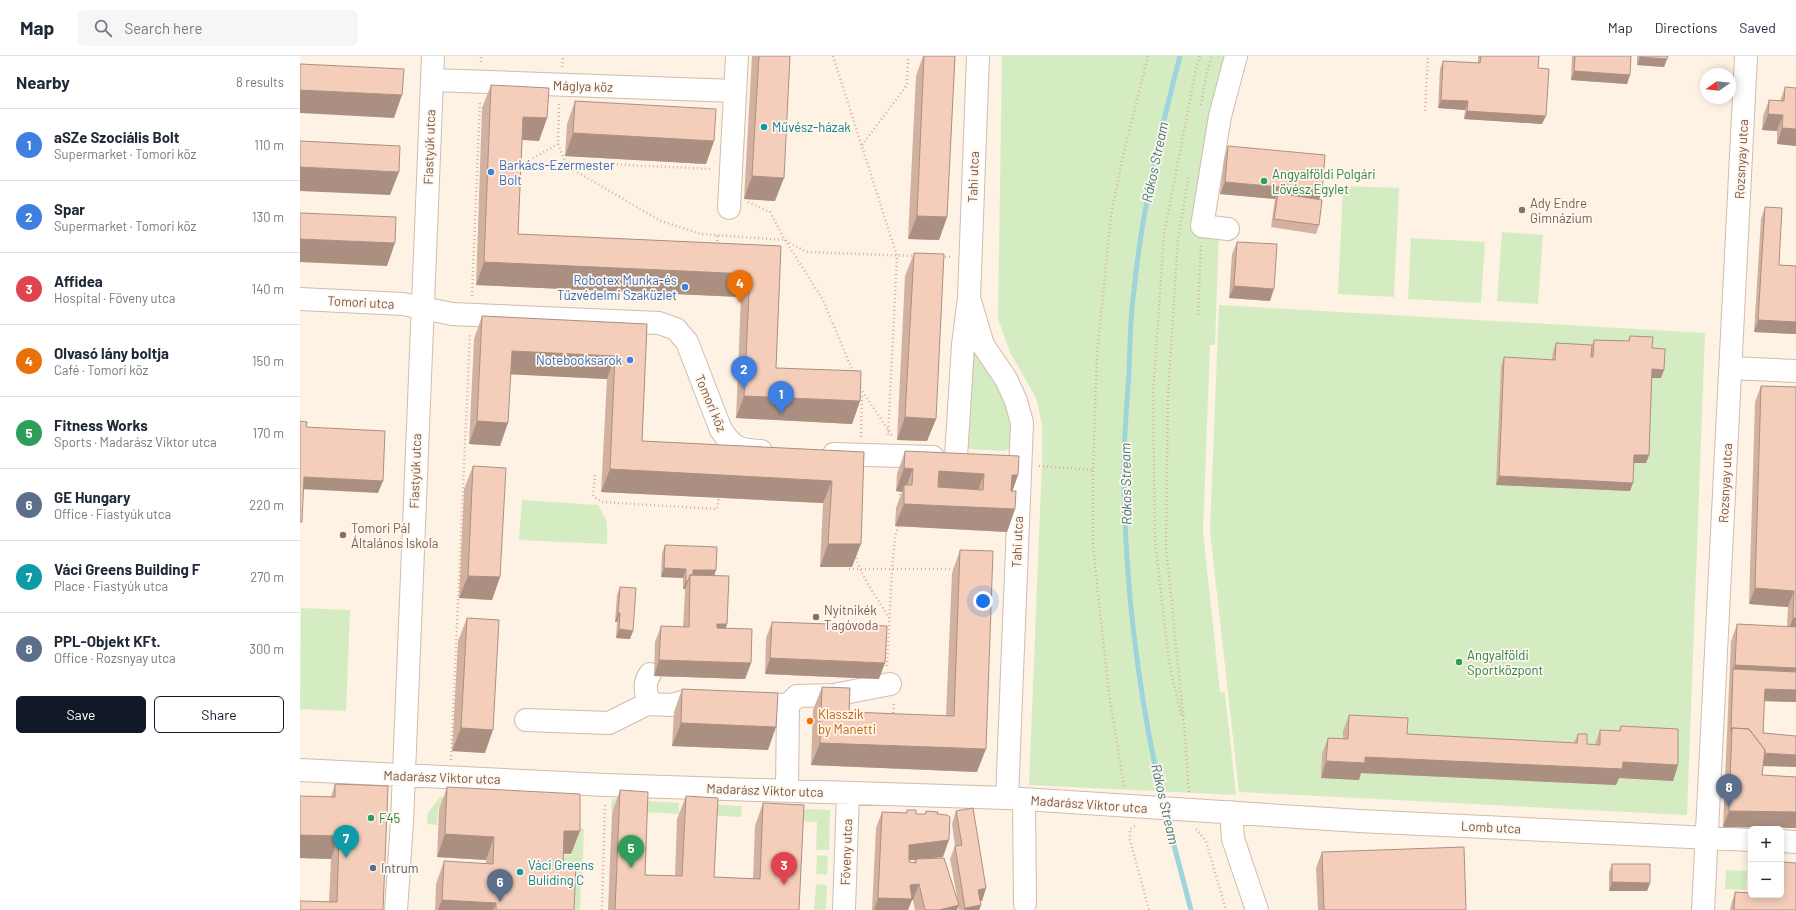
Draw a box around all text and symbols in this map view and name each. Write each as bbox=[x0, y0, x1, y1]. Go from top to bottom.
search box bbox=[78, 10, 358, 46]
text: Map bbox=[20, 16, 54, 39]
icon: search bbox=[92, 17, 114, 39]
text: Search here bbox=[124, 19, 202, 37]
text: Map bbox=[1608, 19, 1633, 36]
text: Directions bbox=[1655, 19, 1717, 36]
text: Saved bbox=[1739, 19, 1776, 36]
north arrow bbox=[1700, 68, 1736, 104]
text: Nearby bbox=[16, 72, 70, 92]
text: 8 results bbox=[236, 74, 284, 90]
street label: Máglya köz bbox=[553, 77, 613, 95]
street label: Fiastyúk utca bbox=[420, 109, 438, 185]
place label: Művész-házak bbox=[772, 119, 851, 135]
street label: Rozsnyay utca bbox=[1731, 119, 1751, 199]
water label: Rákos Stream bbox=[1138, 120, 1171, 204]
marker: Művész-házak bbox=[759, 122, 769, 132]
text: aSZe Szociális Bolt bbox=[54, 128, 179, 146]
text: 1 bbox=[27, 137, 31, 153]
text: 110 m bbox=[254, 137, 284, 153]
text: Supermarket · Tomori köz bbox=[54, 146, 196, 162]
street label: Tahi utca bbox=[964, 151, 982, 203]
place label: Barkács-Ezermester Bolt bbox=[499, 157, 615, 188]
place label: Angyalföldi Polgári Lövész Egylet bbox=[1272, 166, 1376, 197]
marker: Barkács-Ezermester Bolt bbox=[486, 167, 496, 177]
marker: Angyalföldi Polgári Lövész Egylet bbox=[1259, 176, 1269, 186]
place label: Ady Endre Gimnázium bbox=[1530, 195, 1593, 226]
text: Spar bbox=[54, 200, 85, 218]
marker: Ady Endre Gimnázium bbox=[1517, 205, 1527, 215]
text: 2 bbox=[25, 209, 33, 225]
text: 130 m bbox=[252, 209, 284, 225]
text: Supermarket · Tomori köz bbox=[54, 218, 196, 234]
pin: 4 bbox=[727, 270, 753, 303]
text: Affidea bbox=[54, 272, 103, 290]
place label: Robotex Munka-és Tűzvédelmi Szaküzlet bbox=[557, 272, 677, 303]
text: 3 bbox=[25, 281, 33, 297]
text: 140 m bbox=[252, 281, 284, 297]
marker: Robotex Munka-és Tűzvédelmi Szaküzlet bbox=[680, 282, 690, 292]
text: Hospital · Föveny utca bbox=[54, 290, 175, 306]
street label: Tomori utca bbox=[327, 292, 395, 312]
text: Olvasó lány boltja bbox=[54, 344, 169, 362]
place label: Notebooksarok bbox=[536, 352, 622, 368]
text: 4 bbox=[25, 353, 33, 369]
text: 150 m bbox=[252, 353, 284, 369]
marker: Notebooksarok bbox=[625, 355, 635, 365]
pin: 2 bbox=[731, 356, 757, 389]
text: Café · Tomori köz bbox=[54, 362, 148, 378]
street label: Tomori köz bbox=[692, 372, 730, 434]
pin: 1 bbox=[768, 381, 794, 414]
text: Fitness Works bbox=[54, 416, 148, 434]
text: 5 bbox=[25, 425, 33, 441]
text: 170 m bbox=[253, 425, 284, 441]
street label: Fiastyúk utca bbox=[406, 433, 424, 509]
text: Sports · Madarász Viktor utca bbox=[54, 434, 217, 450]
water label: Rákos Stream bbox=[1116, 443, 1135, 525]
street label: Rozsnyay utca bbox=[1715, 443, 1735, 523]
text: GE Hungary bbox=[54, 488, 130, 506]
text: 6 bbox=[26, 497, 32, 513]
text: 220 m bbox=[249, 497, 284, 513]
text: Office · Fiastyúk utca bbox=[54, 506, 171, 522]
street label: Tahi utca bbox=[1008, 516, 1026, 568]
place label: Tomori Pál Általános Iskola bbox=[351, 520, 438, 551]
marker: Tomori Pál Általános Iskola bbox=[338, 530, 348, 540]
text: Váci Greens Building F bbox=[54, 560, 200, 578]
text: 7 bbox=[26, 569, 32, 585]
text: 270 m bbox=[250, 569, 284, 585]
text: Place · Fiastyúk utca bbox=[54, 578, 168, 594]
your location bbox=[973, 591, 993, 611]
place label: Nyitnikék Tagóvoda bbox=[824, 602, 878, 633]
marker: Nyitnikék Tagóvoda bbox=[811, 612, 821, 622]
text: PPL-Objekt KFt. bbox=[54, 632, 161, 650]
text: 8 bbox=[25, 641, 33, 657]
text: 300 m bbox=[249, 641, 284, 657]
place label: Angyalföldi Sportközpont bbox=[1467, 647, 1543, 678]
text: Office · Rozsnyay utca bbox=[54, 650, 176, 666]
marker: Angyalföldi Sportközpont bbox=[1454, 657, 1464, 667]
button: Save bbox=[16, 696, 146, 733]
button: Share bbox=[154, 696, 284, 733]
place label: Klasszik by Manetti bbox=[818, 706, 876, 737]
marker: Klasszik by Manetti bbox=[805, 716, 815, 726]
water label: Rákos Stream bbox=[1148, 762, 1183, 846]
street label: Madarász Viktor utca bbox=[383, 767, 501, 787]
pin: 8 bbox=[1716, 774, 1742, 807]
street label: Madarász Viktor utca bbox=[706, 780, 824, 800]
street label: Madarász Viktor utca bbox=[1030, 792, 1148, 816]
place label: F45 bbox=[379, 810, 401, 826]
marker: F45 bbox=[366, 813, 376, 823]
street label: Lomb utca bbox=[1461, 817, 1521, 837]
street label: Föveny utca bbox=[837, 818, 855, 886]
pin: 7 bbox=[333, 825, 359, 858]
map controls bbox=[1748, 826, 1784, 898]
button: + bbox=[1748, 826, 1784, 862]
pin: 5 bbox=[618, 835, 644, 868]
pin: 3 bbox=[771, 852, 797, 885]
place label: Váci Greens Buliding C bbox=[528, 857, 594, 888]
place label: Intrum bbox=[381, 860, 419, 876]
button: − bbox=[1748, 862, 1784, 898]
marker: Intrum bbox=[368, 863, 378, 873]
marker: Váci Greens Buliding C bbox=[515, 867, 525, 877]
pin: 6 bbox=[487, 869, 513, 902]

